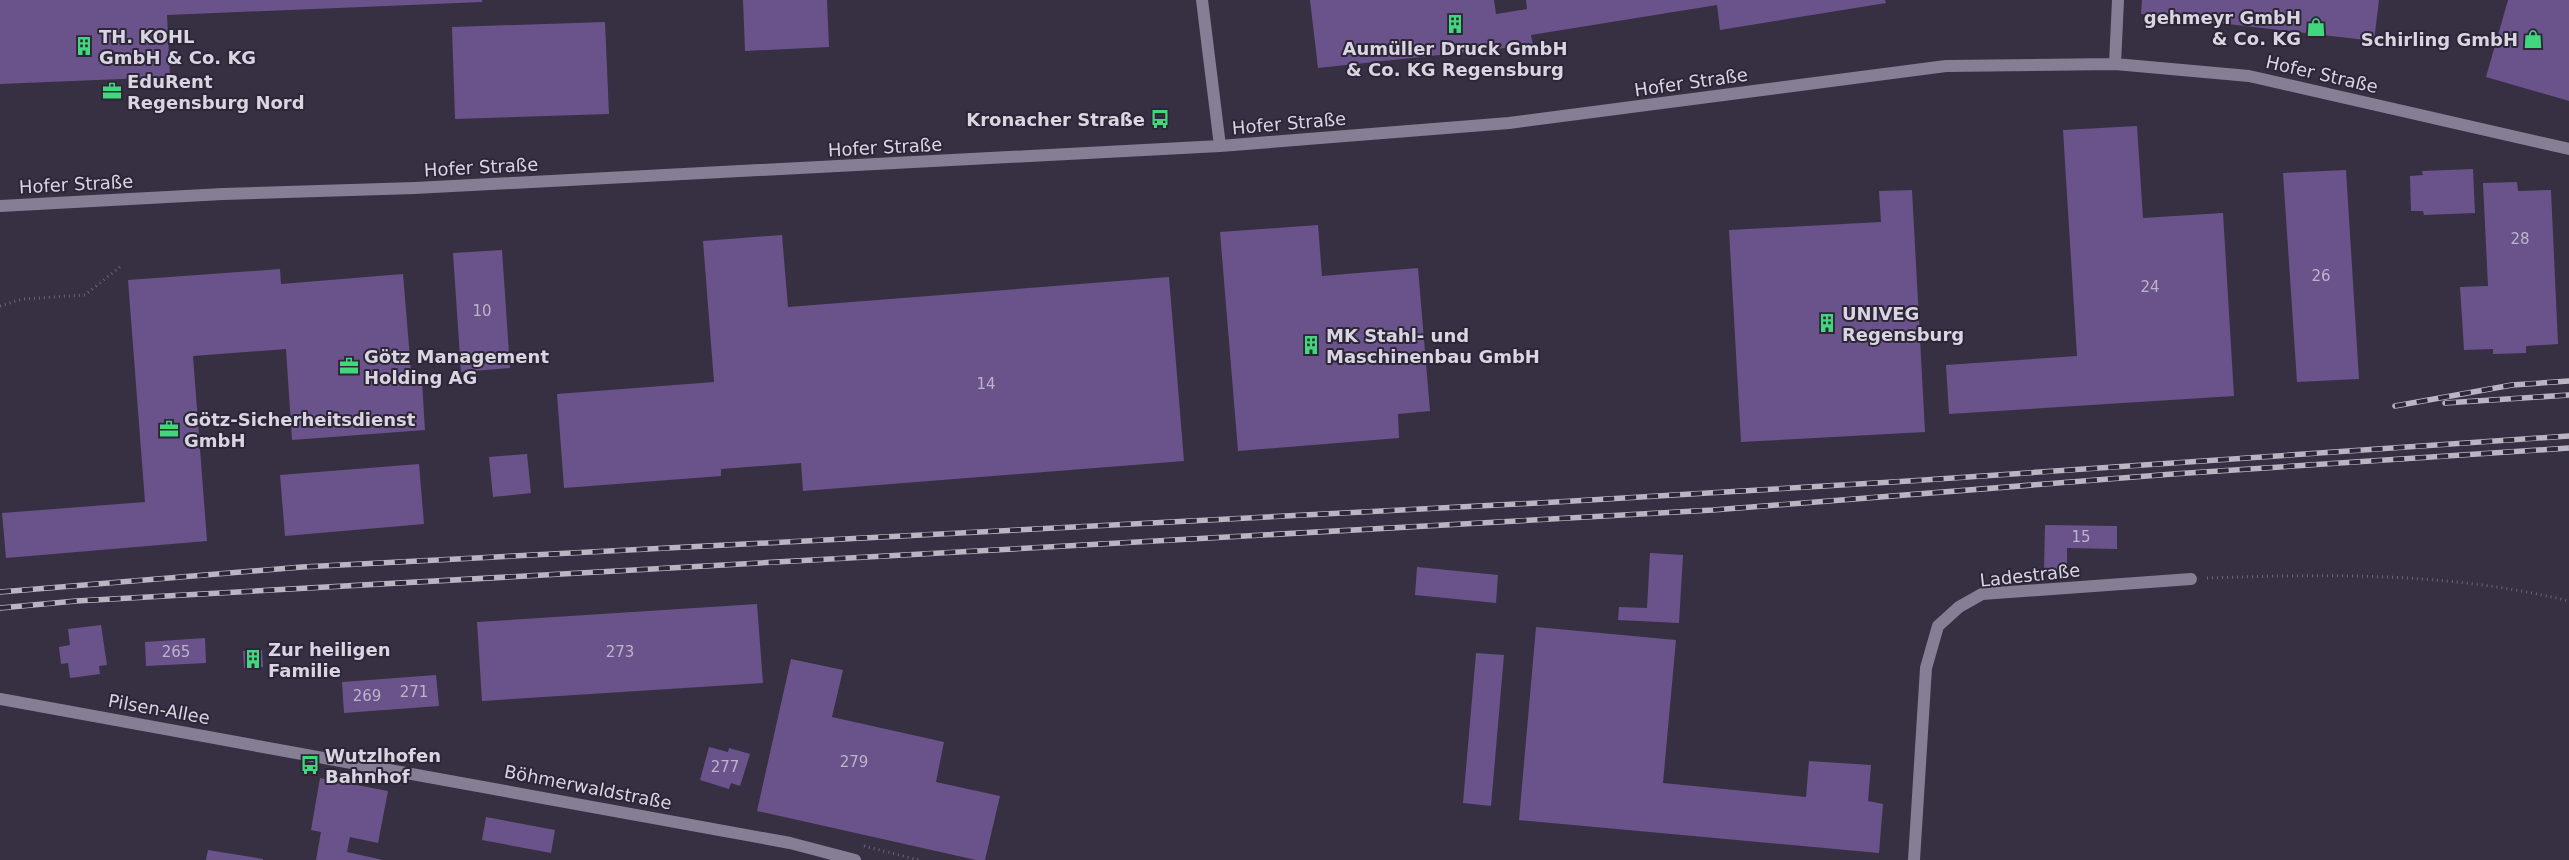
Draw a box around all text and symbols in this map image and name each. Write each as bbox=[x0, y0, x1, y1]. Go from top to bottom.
place label: gehmeyr GmbH & Co. KG bbox=[2144, 7, 2301, 49]
building icon: Aumüller Druck GmbH & Co. KG Regensburg bbox=[1444, 13, 1466, 35]
shop icon: gehmeyr GmbH & Co. KG bbox=[2305, 16, 2327, 38]
place label: TH. KOHL GmbH & Co. KG bbox=[99, 26, 256, 68]
shop icon: Schirling GmbH bbox=[2522, 28, 2544, 50]
place label: Schirling GmbH bbox=[2361, 29, 2518, 50]
building icon: TH. KOHL GmbH & Co. KG bbox=[73, 35, 95, 57]
place label: Aumüller Druck GmbH & Co. KG Regensburg bbox=[1342, 38, 1568, 80]
street label: Hofer Straße bbox=[2264, 51, 2380, 97]
street label: Hofer Straße bbox=[1633, 64, 1749, 100]
place label: EduRent Regensburg Nord bbox=[127, 71, 305, 113]
office icon: EduRent Regensburg Nord bbox=[101, 80, 123, 102]
bus stop icon: Kronacher Straße bbox=[1149, 108, 1171, 130]
street label: Hofer Straße bbox=[1231, 108, 1347, 138]
place label: Kronacher Straße bbox=[966, 109, 1145, 130]
street label: Hofer Straße bbox=[827, 134, 943, 160]
street label: Hofer Straße bbox=[423, 154, 539, 180]
street label: Hofer Straße bbox=[18, 171, 134, 197]
house number: 28 bbox=[2510, 230, 2530, 248]
house number: 26 bbox=[2311, 267, 2331, 285]
house number: 24 bbox=[2140, 278, 2160, 296]
house number: 10 bbox=[472, 302, 492, 320]
place label: UNIVEG Regensburg bbox=[1842, 303, 1964, 345]
building icon: UNIVEG Regensburg bbox=[1816, 312, 1838, 334]
place label: MK Stahl- und Maschinenbau GmbH bbox=[1326, 325, 1540, 367]
building icon: MK Stahl- und Maschinenbau GmbH bbox=[1300, 334, 1322, 356]
place label: Götz Management Holding AG bbox=[364, 346, 549, 388]
office icon: Götz Management Holding AG bbox=[338, 355, 360, 377]
house number: 14 bbox=[976, 375, 996, 393]
place label: Götz-Sicherheitsdienst GmbH bbox=[184, 409, 416, 451]
office icon: Götz-Sicherheitsdienst GmbH bbox=[158, 418, 180, 440]
house number: 15 bbox=[2071, 528, 2091, 546]
street label: Ladestraße bbox=[1979, 559, 2081, 591]
place label: Zur heiligen Familie bbox=[268, 639, 390, 681]
house number: 265 bbox=[162, 643, 190, 661]
house number: 273 bbox=[606, 643, 634, 661]
building icon: Zur heiligen Familie bbox=[242, 648, 264, 670]
house number: 271 bbox=[400, 683, 428, 701]
house number: 269 bbox=[353, 687, 381, 705]
street label: Pilsen-Allee bbox=[107, 690, 211, 728]
place label: Wutzlhofen Bahnhof bbox=[325, 745, 441, 787]
house number: 279 bbox=[840, 753, 868, 771]
bus stop icon: Wutzlhofen Bahnhof bbox=[299, 754, 321, 776]
house number: 277 bbox=[711, 758, 739, 776]
street label: Böhmerwaldstraße bbox=[502, 760, 674, 814]

